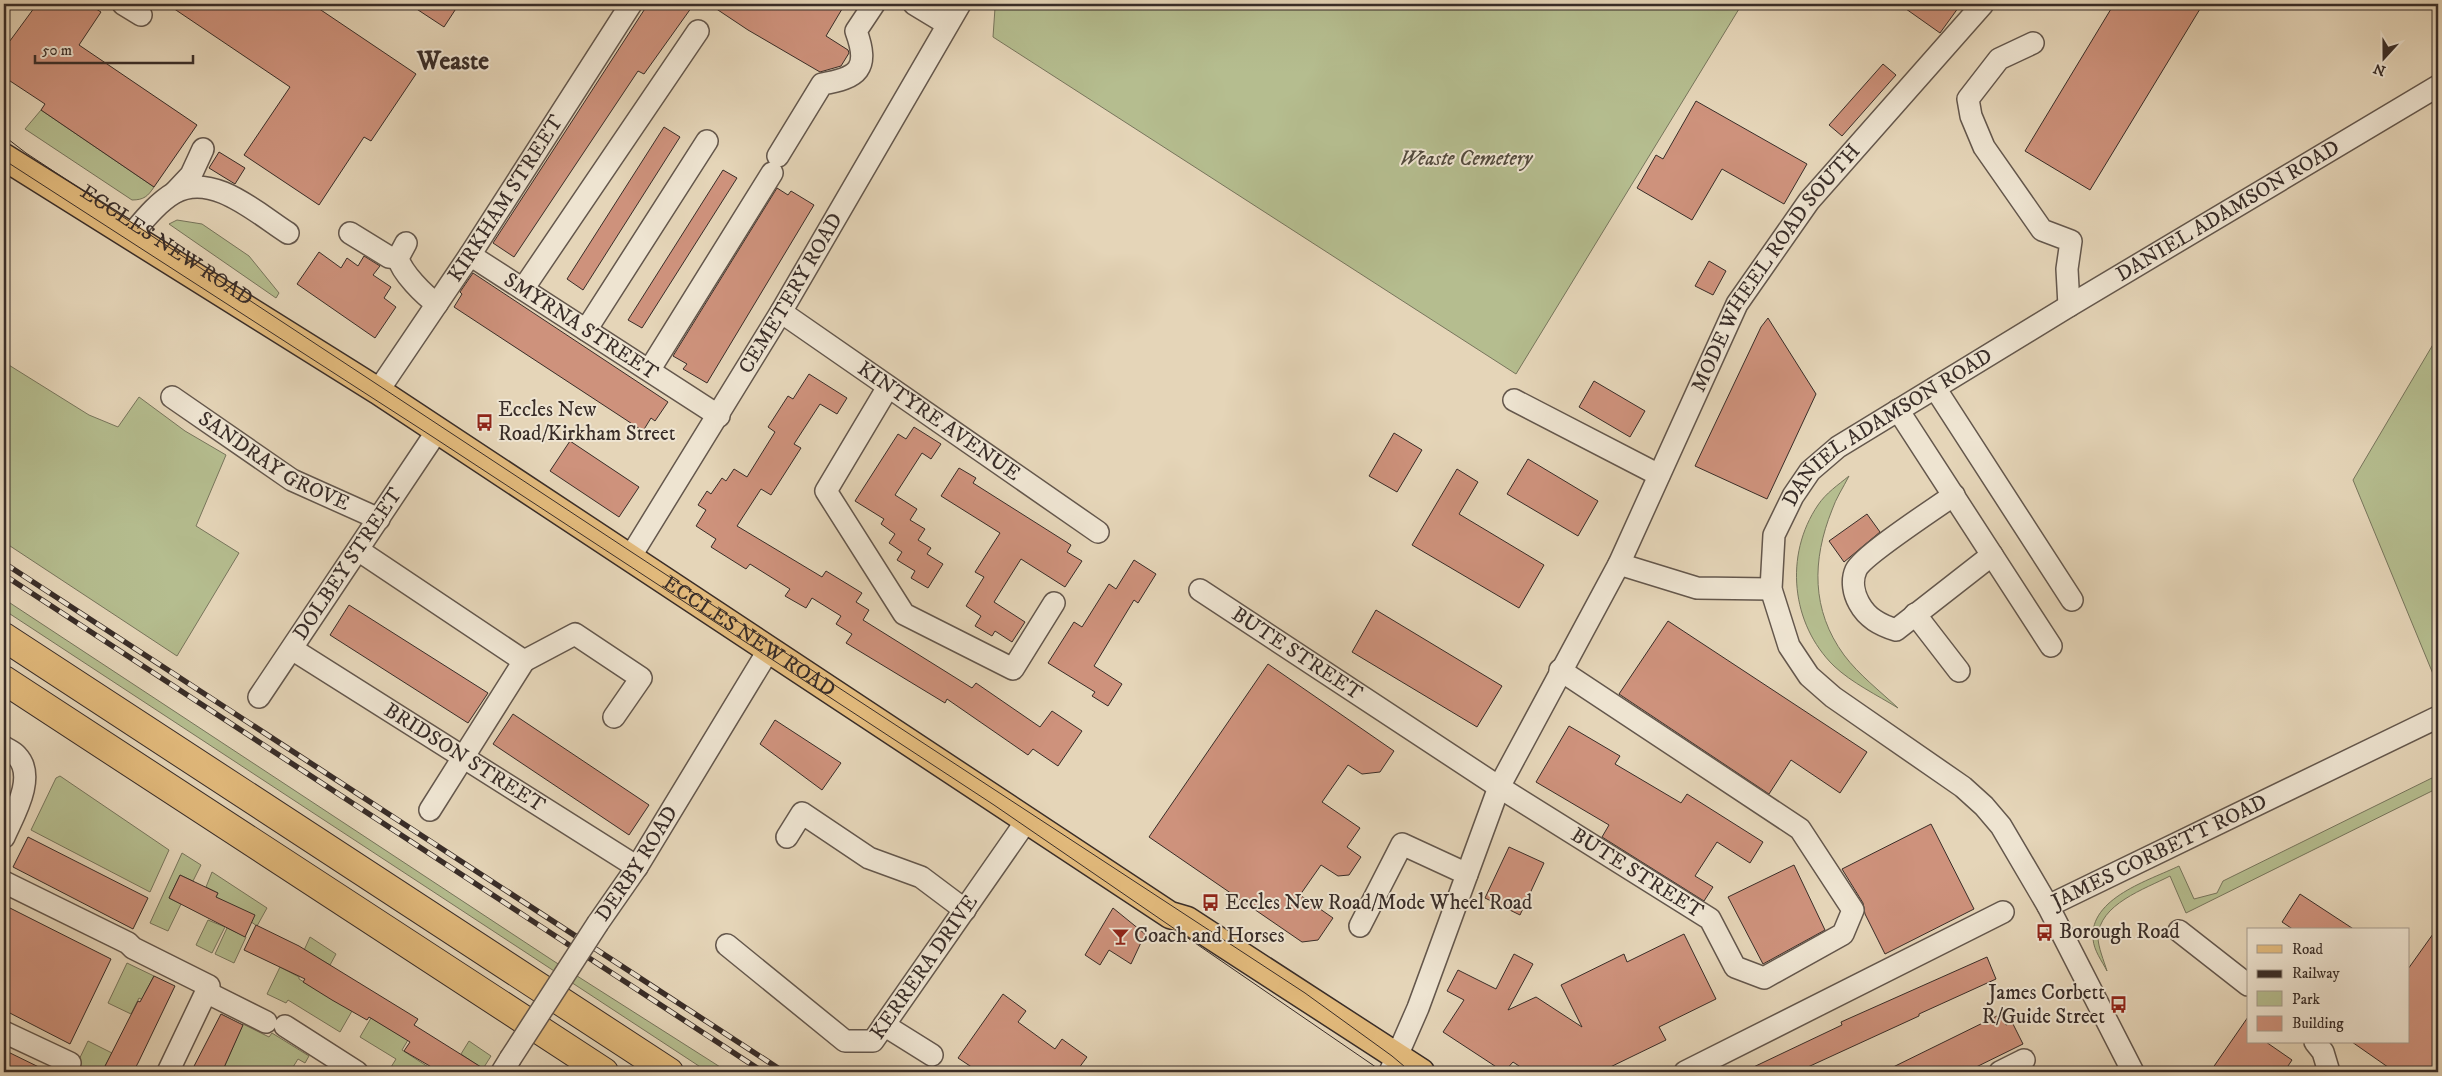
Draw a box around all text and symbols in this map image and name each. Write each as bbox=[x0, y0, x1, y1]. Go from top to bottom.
scale bar bbox=[35, 32, 192, 64]
north arrow bbox=[2360, 32, 2410, 82]
text: 50 m bbox=[42, 41, 72, 60]
district label: Weaste bbox=[416, 45, 489, 78]
text: N bbox=[2371, 59, 2388, 80]
street label: KIRKHAM STREET bbox=[442, 110, 569, 287]
street label: DANIEL ADAMSON ROAD bbox=[2112, 135, 2344, 288]
street label: MODE WHEEL ROAD SOUTH bbox=[1686, 139, 1866, 396]
park label: Weaste Cemetery bbox=[1400, 146, 1534, 172]
street label: ECCLES NEW ROAD bbox=[75, 179, 258, 312]
street label: CEMETERY ROAD bbox=[733, 208, 849, 379]
street label: SMYRNA STREET bbox=[499, 267, 663, 386]
street label: DANIEL ADAMSON ROAD bbox=[1777, 343, 1997, 511]
street label: KINTYRE AVENUE bbox=[852, 356, 1025, 487]
place label: Eccles New Road/Kirkham Street bbox=[498, 397, 676, 447]
street label: SANDRAY GROVE bbox=[193, 406, 354, 517]
bus stop icon: Eccles New Road/Kirkham Street bbox=[474, 412, 494, 432]
street label: DOLBEY STREET bbox=[288, 483, 408, 645]
street label: ECCLES NEW ROAD bbox=[658, 570, 840, 703]
street label: BUTE STREET bbox=[1227, 601, 1367, 706]
street label: BRIDSON STREET bbox=[379, 697, 550, 819]
street label: JAMES CORBETT ROAD bbox=[2046, 789, 2272, 916]
street label: DERBY ROAD bbox=[590, 801, 684, 927]
street label: BUTE STREET bbox=[1566, 822, 1708, 925]
street label: KERRERA DRIVE bbox=[865, 890, 984, 1045]
place label: Eccles New Road/Mode Wheel Road bbox=[1225, 890, 1533, 916]
bus stop icon: Eccles New Road/Mode Wheel Road bbox=[1201, 893, 1221, 913]
place label: Borough Road bbox=[2059, 919, 2180, 945]
bus stop icon: Borough Road bbox=[2035, 922, 2055, 942]
place label: Coach and Horses bbox=[1134, 923, 1284, 949]
bar icon: Coach and Horses bbox=[1110, 926, 1130, 946]
legend bbox=[2247, 928, 2410, 1044]
text: Road bbox=[2292, 940, 2324, 959]
text: Railway bbox=[2292, 964, 2340, 983]
place label: James Corbett R/Guide Street bbox=[1982, 980, 2105, 1030]
text: Park bbox=[2292, 990, 2321, 1009]
bus stop icon: James Corbett R/Guide Street bbox=[2109, 995, 2129, 1015]
text: Building bbox=[2292, 1014, 2344, 1033]

